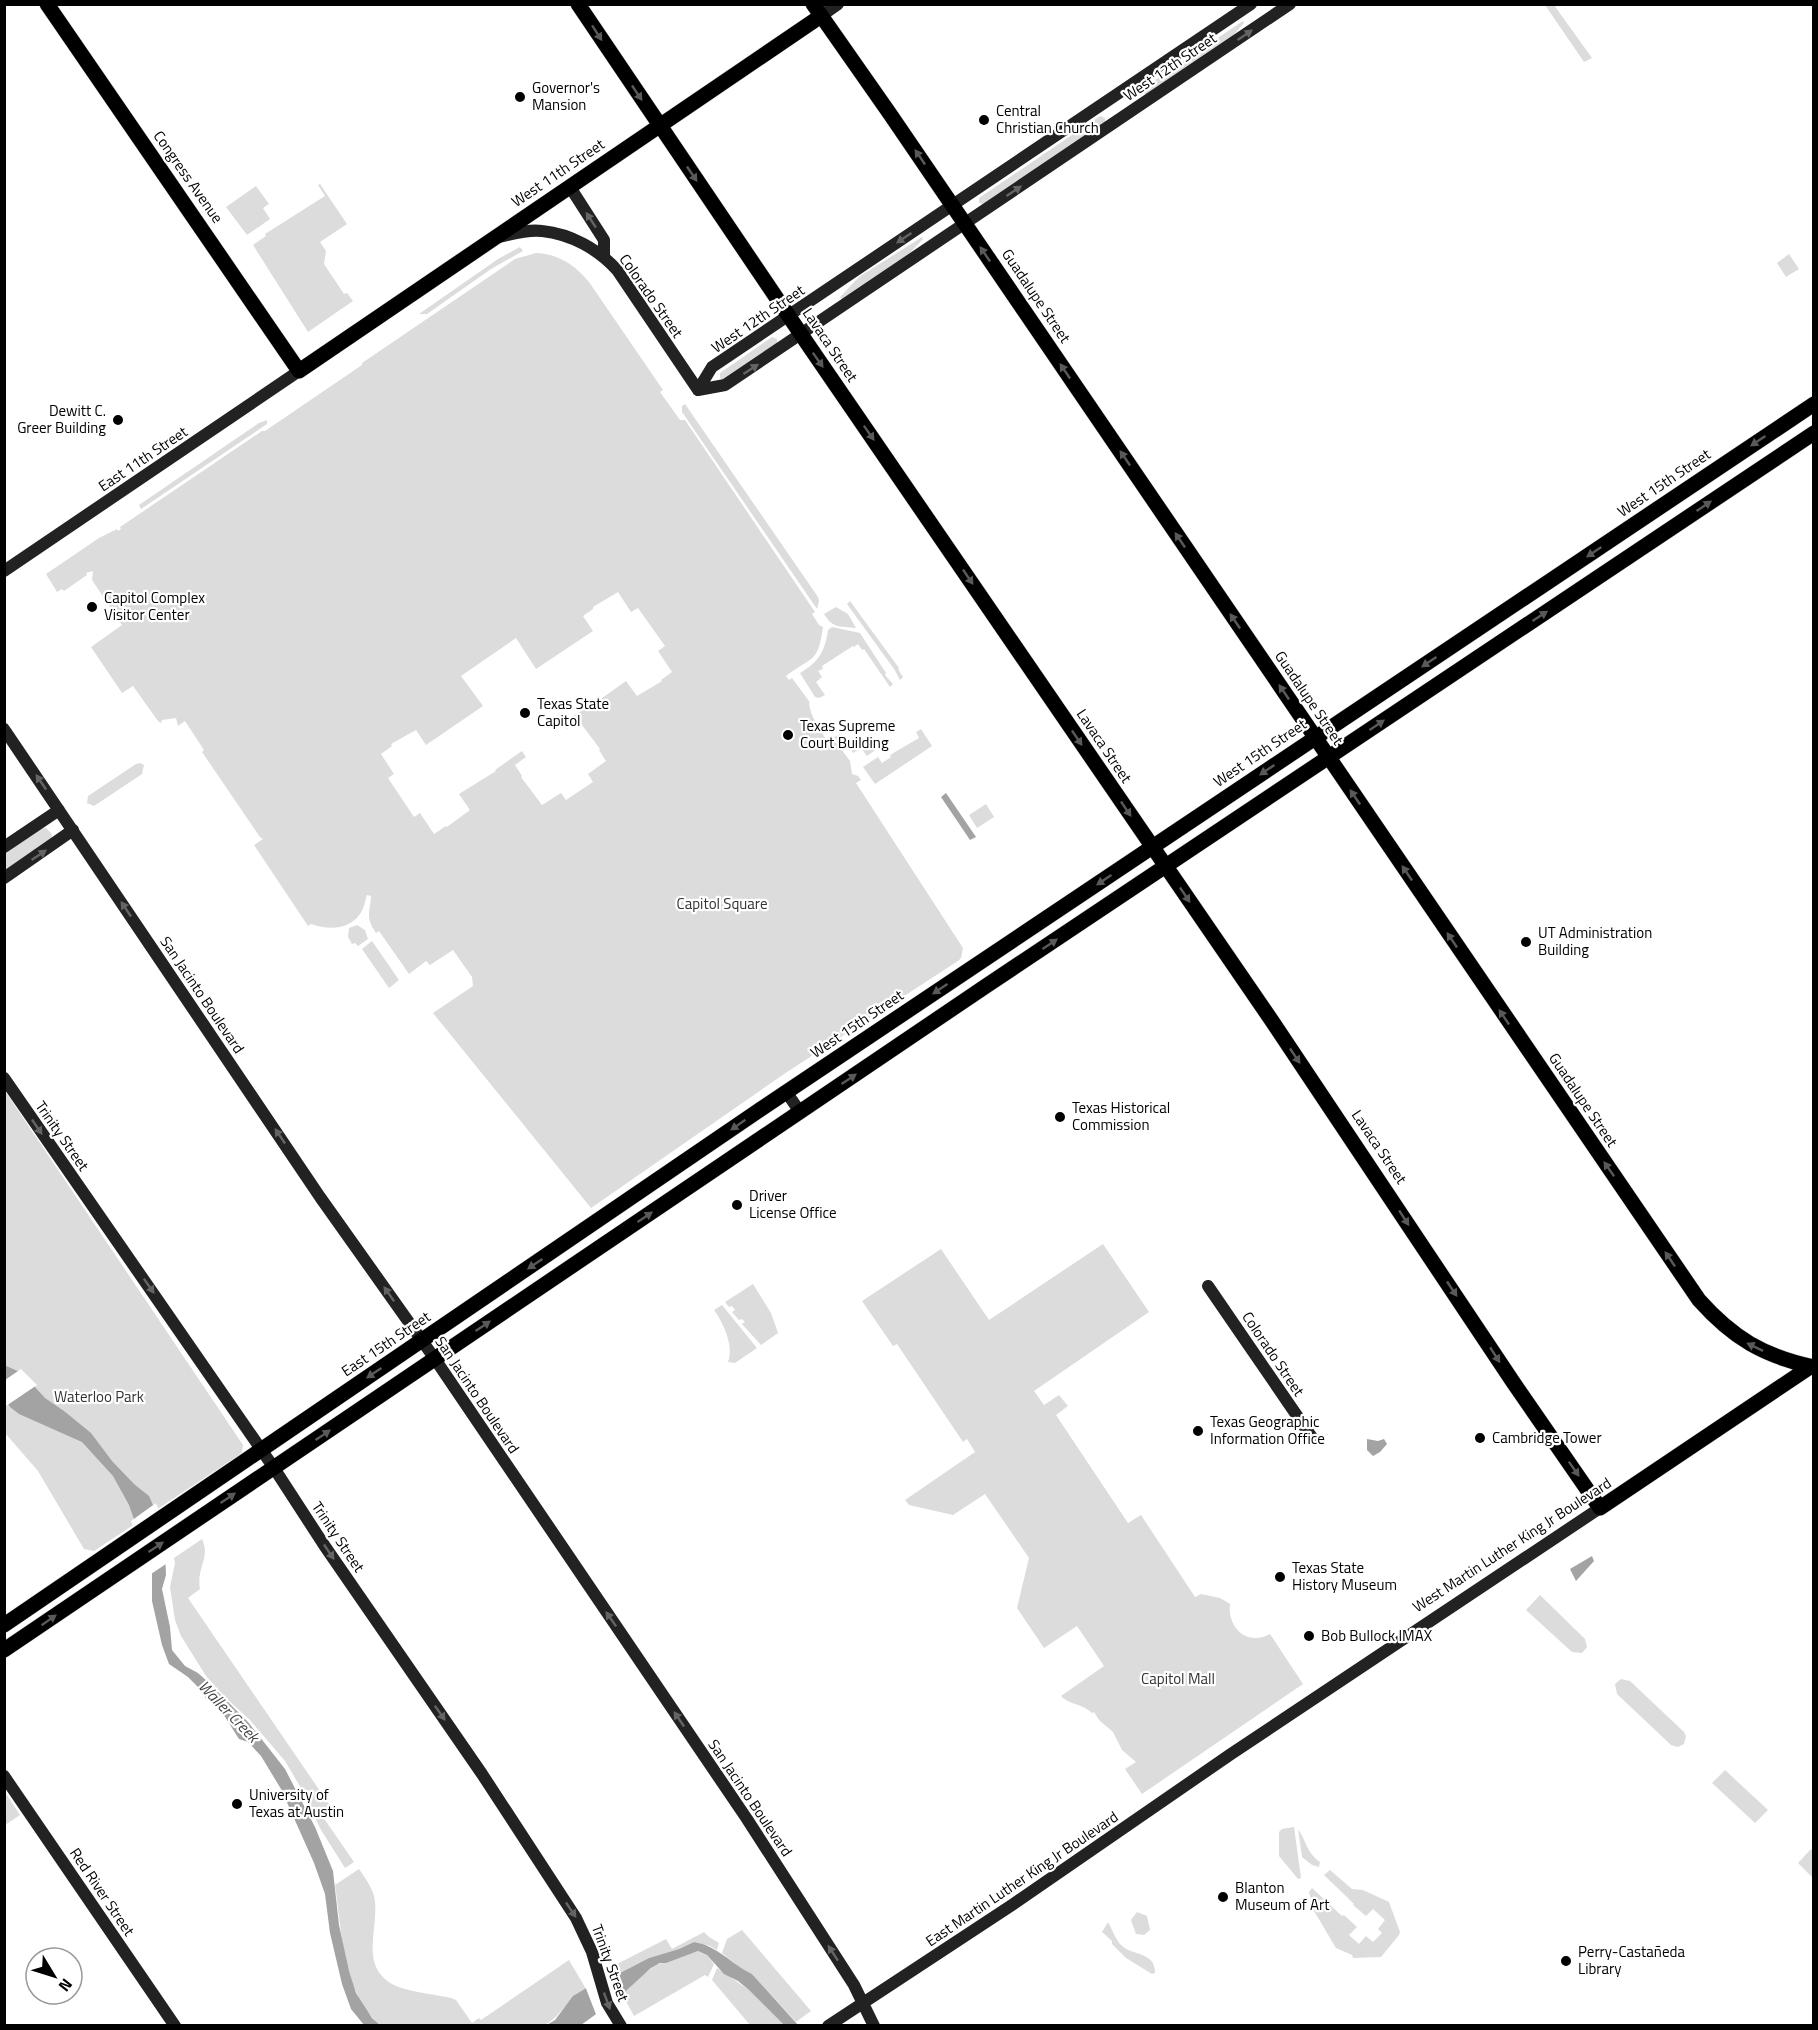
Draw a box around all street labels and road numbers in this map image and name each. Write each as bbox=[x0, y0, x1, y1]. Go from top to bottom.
street label: West 12th Street bbox=[1118, 26, 1222, 106]
street label: Congress Avenue bbox=[148, 126, 229, 228]
street label: West 11th Street bbox=[506, 132, 610, 212]
street label: Guadalupe Street bbox=[996, 244, 1077, 348]
street label: Colorado Street bbox=[614, 249, 689, 343]
street label: West 12th Street bbox=[706, 278, 810, 358]
street label: Lavaca Street bbox=[797, 303, 864, 387]
street label: East 11th Street bbox=[93, 420, 193, 497]
street label: West 15th Street bbox=[1612, 442, 1716, 522]
street label: Guadalupe Street bbox=[1269, 646, 1350, 750]
street label: Lavaca Street bbox=[1071, 704, 1138, 788]
street label: West 15th Street bbox=[1208, 712, 1312, 792]
street label: San Jacinto Boulevard bbox=[155, 932, 250, 1058]
street label: West 15th Street bbox=[805, 983, 909, 1063]
street label: Guadalupe Street bbox=[1543, 1048, 1624, 1152]
street label: Trinity Street bbox=[30, 1096, 95, 1176]
street label: Lavaca Street bbox=[1346, 1105, 1413, 1189]
street label: East 15th Street bbox=[336, 1305, 436, 1382]
street label: Colorado Street bbox=[1237, 1307, 1311, 1401]
street label: San Jacinto Boulevard bbox=[430, 1332, 525, 1458]
street label: West Martin Luther King Jr Boulevard bbox=[1408, 1471, 1616, 1618]
street label: Trinity Street bbox=[306, 1497, 371, 1577]
street label: San Jacinto Boulevard bbox=[703, 1735, 798, 1861]
street label: East Martin Luther King Jr Boulevard bbox=[921, 1805, 1123, 1952]
street label: Red River Street bbox=[64, 1843, 141, 1941]
street label: Trinity Street bbox=[586, 1921, 635, 2005]

